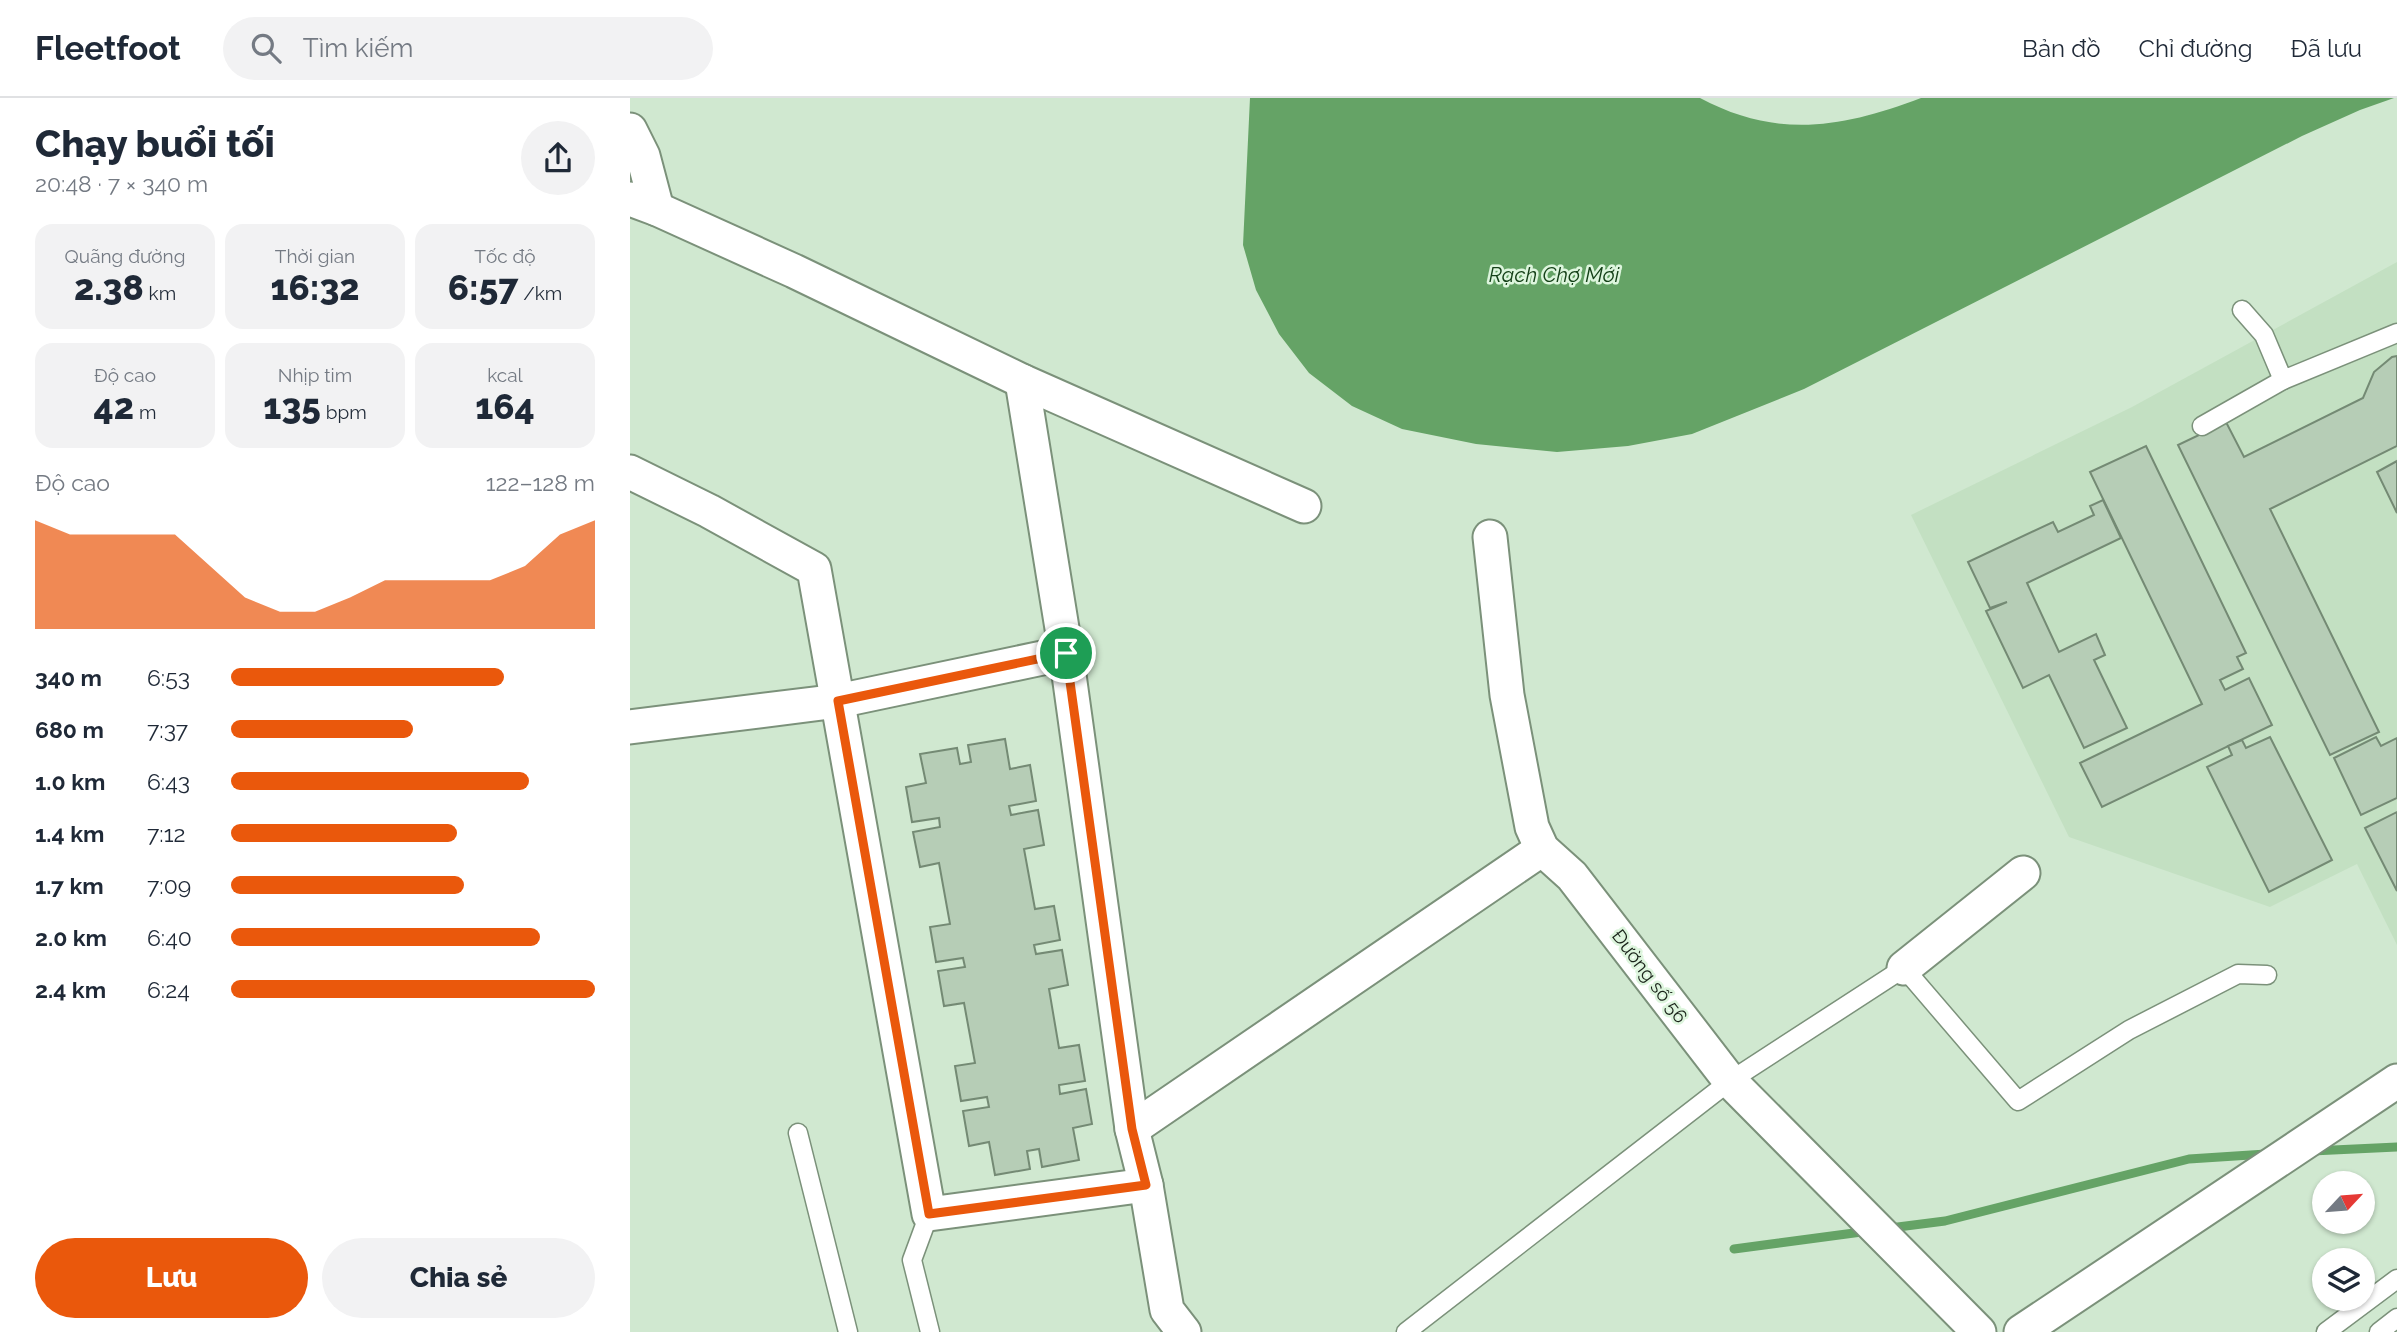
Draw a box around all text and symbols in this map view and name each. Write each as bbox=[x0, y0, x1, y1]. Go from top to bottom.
search box bbox=[223, 17, 713, 80]
text: Fleetfoot bbox=[35, 29, 181, 68]
icon: search bbox=[247, 29, 285, 67]
text: Tìm kiếm bbox=[303, 33, 413, 63]
text: Bản đồ bbox=[2022, 34, 2100, 63]
text: Chỉ đường bbox=[2138, 34, 2253, 63]
text: Đã lưu bbox=[2291, 34, 2362, 63]
text: Chạy buổi tối bbox=[35, 121, 275, 166]
button: share bbox=[521, 121, 595, 195]
text: 20:48 · 7 × 340 m bbox=[35, 170, 208, 197]
text: Quãng đường bbox=[65, 245, 185, 267]
text: Thời gian bbox=[275, 245, 355, 267]
text: Tốc độ bbox=[474, 245, 536, 267]
water label: Rạch Chợ Mới bbox=[1489, 262, 1620, 287]
text: 2.38 bbox=[74, 267, 144, 308]
text: 16:32 bbox=[270, 267, 360, 308]
text: 6:57 bbox=[448, 267, 518, 308]
text: km bbox=[144, 282, 176, 304]
text: /km bbox=[518, 282, 562, 304]
text: Độ cao bbox=[94, 364, 156, 386]
text: Nhịp tim bbox=[278, 364, 352, 386]
text: kcal bbox=[487, 364, 523, 386]
text: 42 bbox=[94, 386, 134, 427]
text: 135 bbox=[263, 386, 321, 427]
text: 164 bbox=[475, 386, 535, 427]
text: m bbox=[134, 401, 156, 423]
text: bpm bbox=[321, 401, 367, 423]
text: Độ cao bbox=[35, 469, 110, 496]
text: 122–128 m bbox=[486, 469, 595, 496]
pin bbox=[1036, 623, 1096, 683]
icon: arrive bbox=[1047, 634, 1085, 672]
text: 340 m bbox=[35, 664, 102, 691]
text: 6:53 bbox=[147, 664, 190, 691]
text: 680 m bbox=[35, 716, 104, 743]
text: 7:37 bbox=[147, 716, 188, 743]
text: 1.0 km bbox=[35, 768, 105, 795]
text: 6:43 bbox=[147, 768, 190, 795]
text: 1.4 km bbox=[35, 820, 104, 847]
text: 7:12 bbox=[147, 820, 185, 847]
text: 1.7 km bbox=[35, 872, 104, 899]
text: 7:09 bbox=[147, 872, 191, 899]
text: 2.0 km bbox=[35, 924, 107, 951]
text: 6:40 bbox=[147, 924, 192, 951]
street label: Đường số 56 bbox=[1608, 925, 1692, 1027]
text: 2.4 km bbox=[35, 976, 106, 1003]
text: 6:24 bbox=[147, 976, 190, 1003]
north arrow bbox=[2312, 1171, 2375, 1234]
map controls bbox=[2312, 1171, 2375, 1311]
button: Lưu bbox=[35, 1238, 308, 1318]
button: Chia sẻ bbox=[322, 1238, 595, 1318]
button: layers bbox=[2312, 1248, 2375, 1311]

